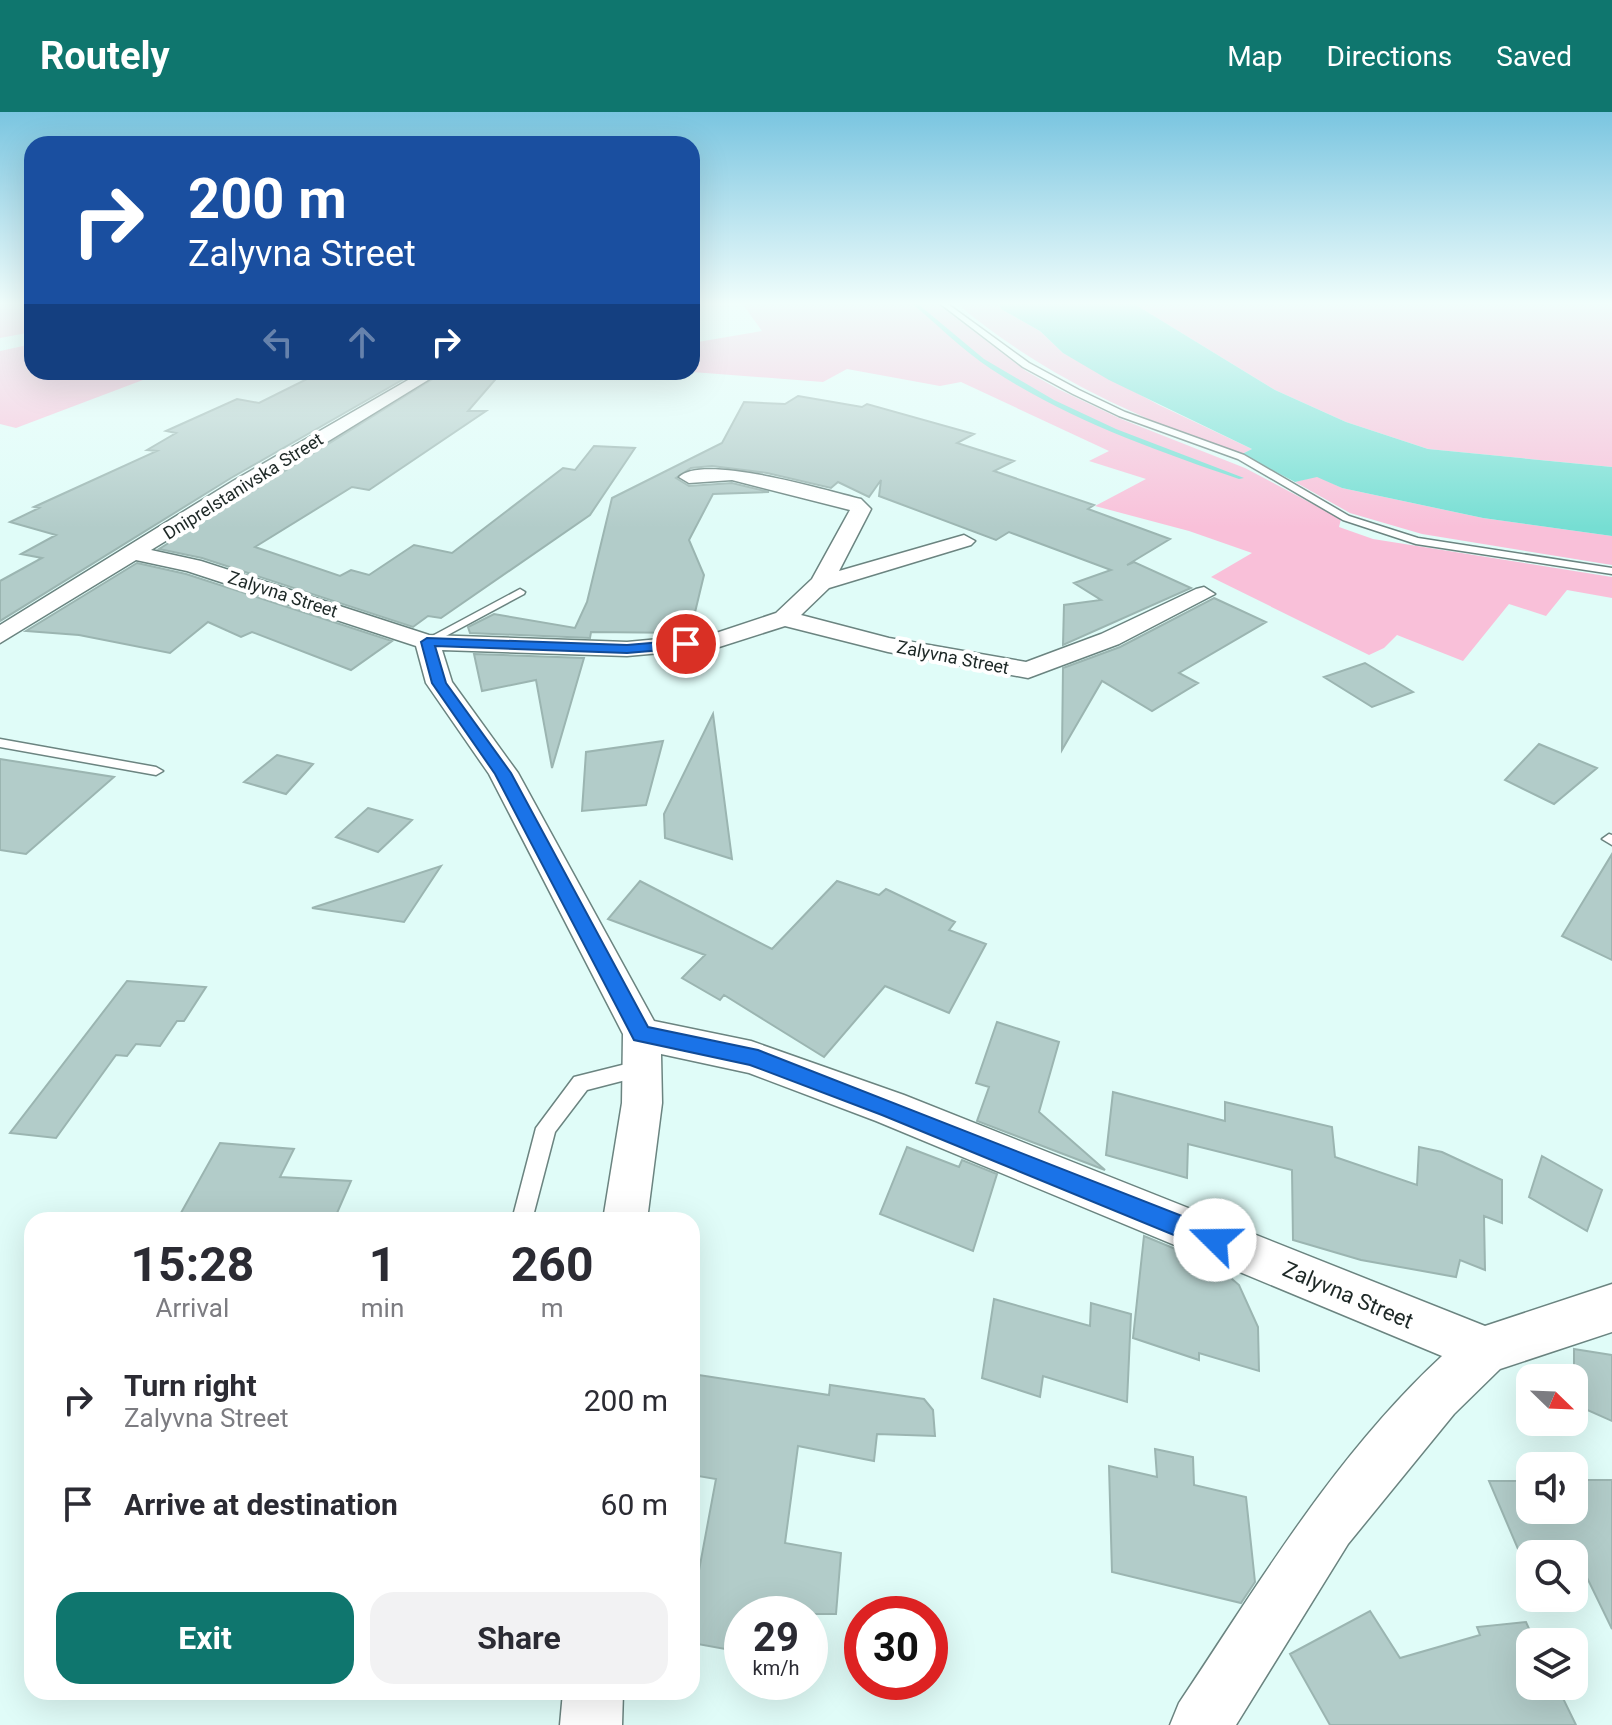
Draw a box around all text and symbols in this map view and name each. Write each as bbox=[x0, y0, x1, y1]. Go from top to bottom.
text: Routely bbox=[40, 34, 170, 78]
text: Map bbox=[1227, 40, 1283, 73]
text: Directions bbox=[1327, 40, 1452, 73]
text: Saved bbox=[1496, 40, 1572, 73]
text: 200 m bbox=[188, 166, 347, 232]
icon: right bbox=[56, 168, 160, 272]
text: Zalyvna Street bbox=[188, 233, 416, 275]
icon: left bbox=[256, 320, 300, 364]
icon: ahead bbox=[340, 320, 384, 364]
icon: right bbox=[424, 320, 468, 364]
street label: Dniprelstanivska Street bbox=[159, 428, 327, 544]
street label: Zalyvna Street bbox=[226, 566, 340, 622]
pin bbox=[652, 610, 720, 678]
icon: arrive bbox=[664, 622, 708, 666]
street label: Zalyvna Street bbox=[895, 636, 1011, 678]
position arrow bbox=[1173, 1198, 1257, 1282]
text: 15:28 bbox=[131, 1236, 254, 1293]
text: 1 bbox=[369, 1236, 396, 1293]
text: 260 bbox=[511, 1236, 593, 1293]
street label: Zalyvna Street bbox=[1279, 1256, 1417, 1334]
text: Arrival bbox=[156, 1293, 229, 1323]
text: min bbox=[361, 1293, 404, 1323]
text: m bbox=[541, 1293, 564, 1323]
north arrow bbox=[1516, 1364, 1588, 1436]
map controls bbox=[1516, 1364, 1588, 1700]
text: Turn right bbox=[124, 1368, 257, 1403]
icon: right bbox=[56, 1378, 100, 1422]
text: 200 m bbox=[584, 1383, 668, 1418]
text: Zalyvna Street bbox=[124, 1403, 288, 1433]
button: sound bbox=[1516, 1452, 1588, 1524]
icon: arrive bbox=[56, 1482, 100, 1526]
text: Arrive at destination bbox=[124, 1487, 398, 1522]
text: 60 m bbox=[601, 1487, 668, 1522]
button: search bbox=[1516, 1540, 1588, 1612]
button: Exit bbox=[56, 1592, 354, 1684]
button: Share bbox=[370, 1592, 668, 1684]
speed limit sign: 30 bbox=[844, 1596, 948, 1700]
text: 29 bbox=[753, 1614, 799, 1661]
button: layers bbox=[1516, 1628, 1588, 1700]
text: km/h bbox=[753, 1656, 799, 1680]

